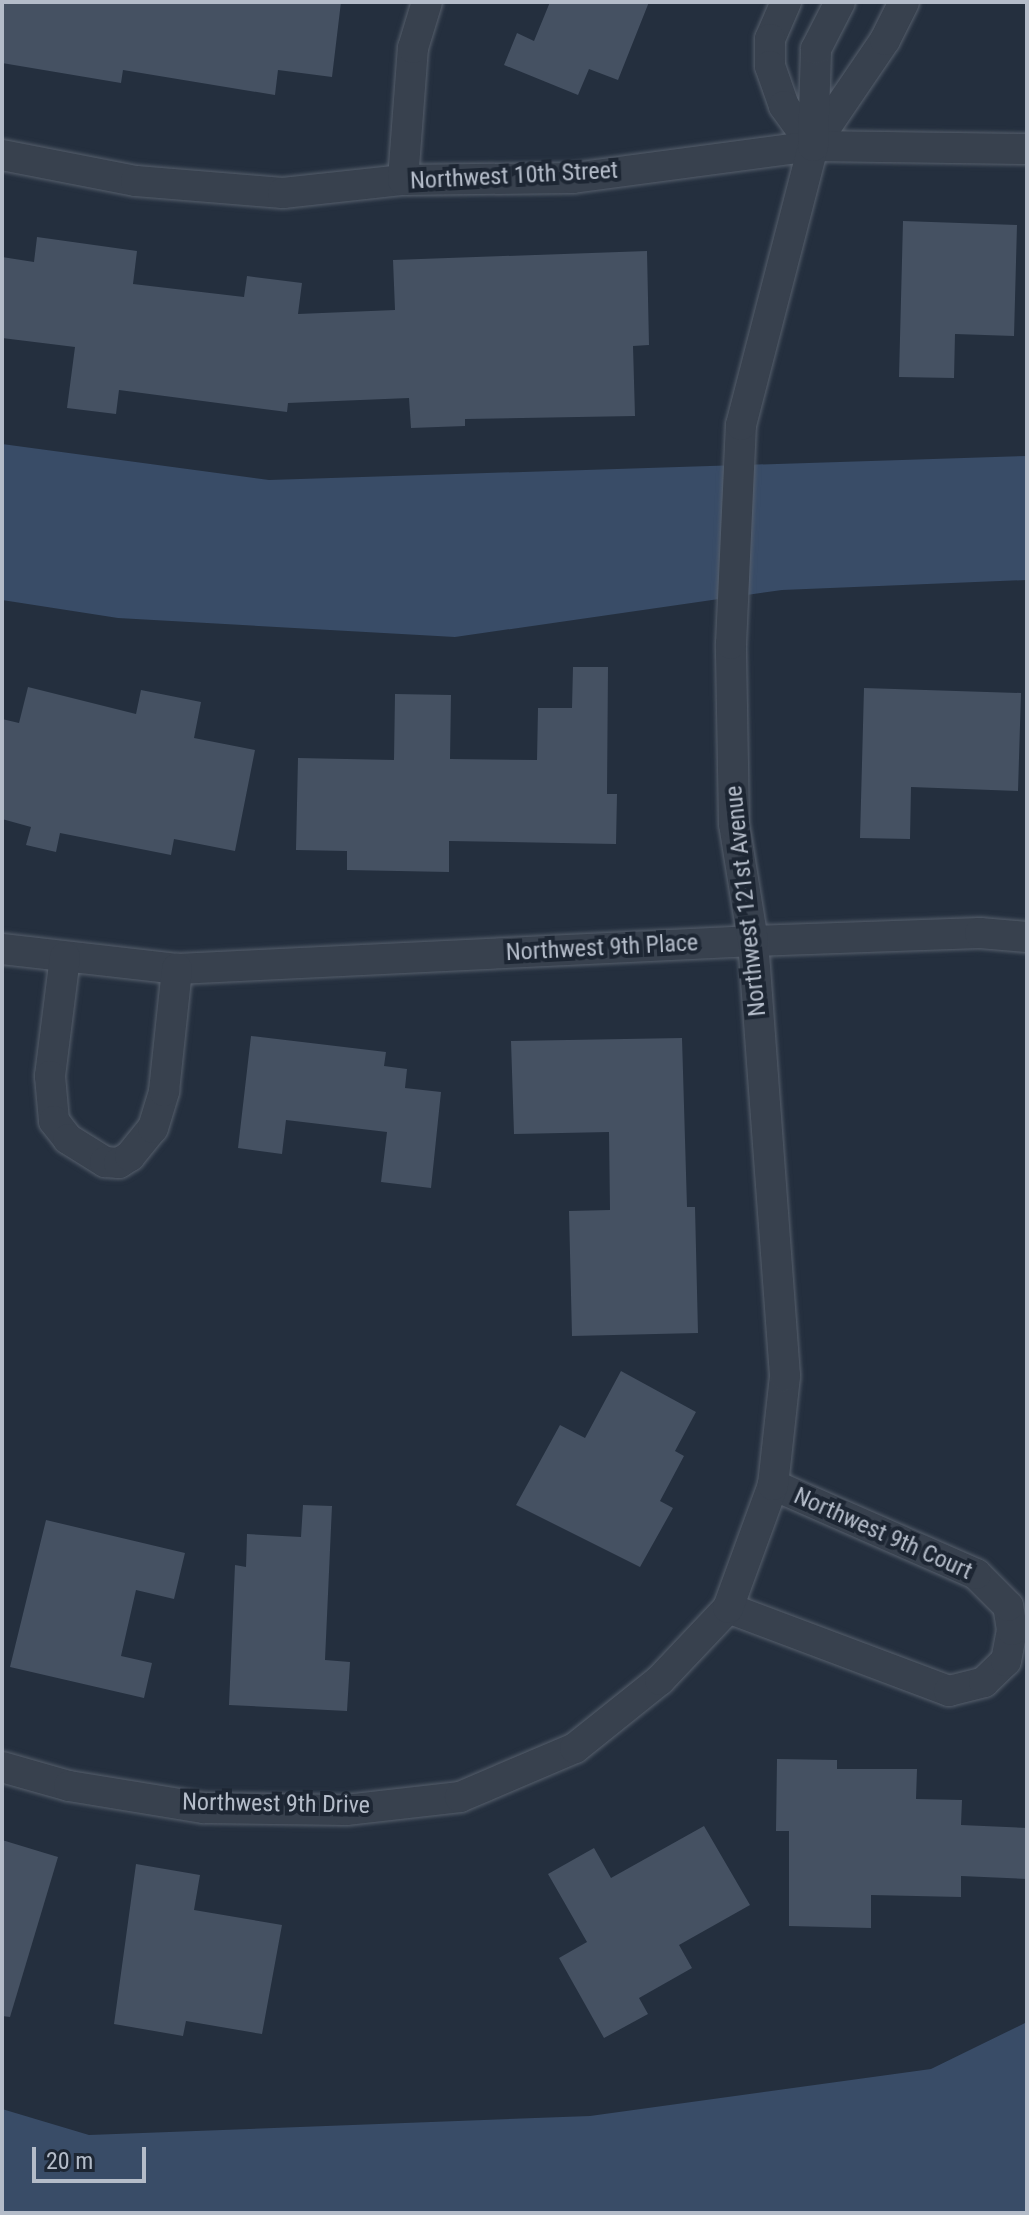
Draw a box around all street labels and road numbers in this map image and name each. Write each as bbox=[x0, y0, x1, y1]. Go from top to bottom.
street label: Northwest 10th Street bbox=[409, 156, 619, 196]
street label: Northwest 121st Avenue bbox=[720, 784, 772, 1018]
street label: Northwest 9th Place bbox=[505, 929, 699, 967]
street label: Northwest 9th Court bbox=[789, 1482, 977, 1586]
street label: Northwest 9th Drive bbox=[182, 1788, 370, 1820]

